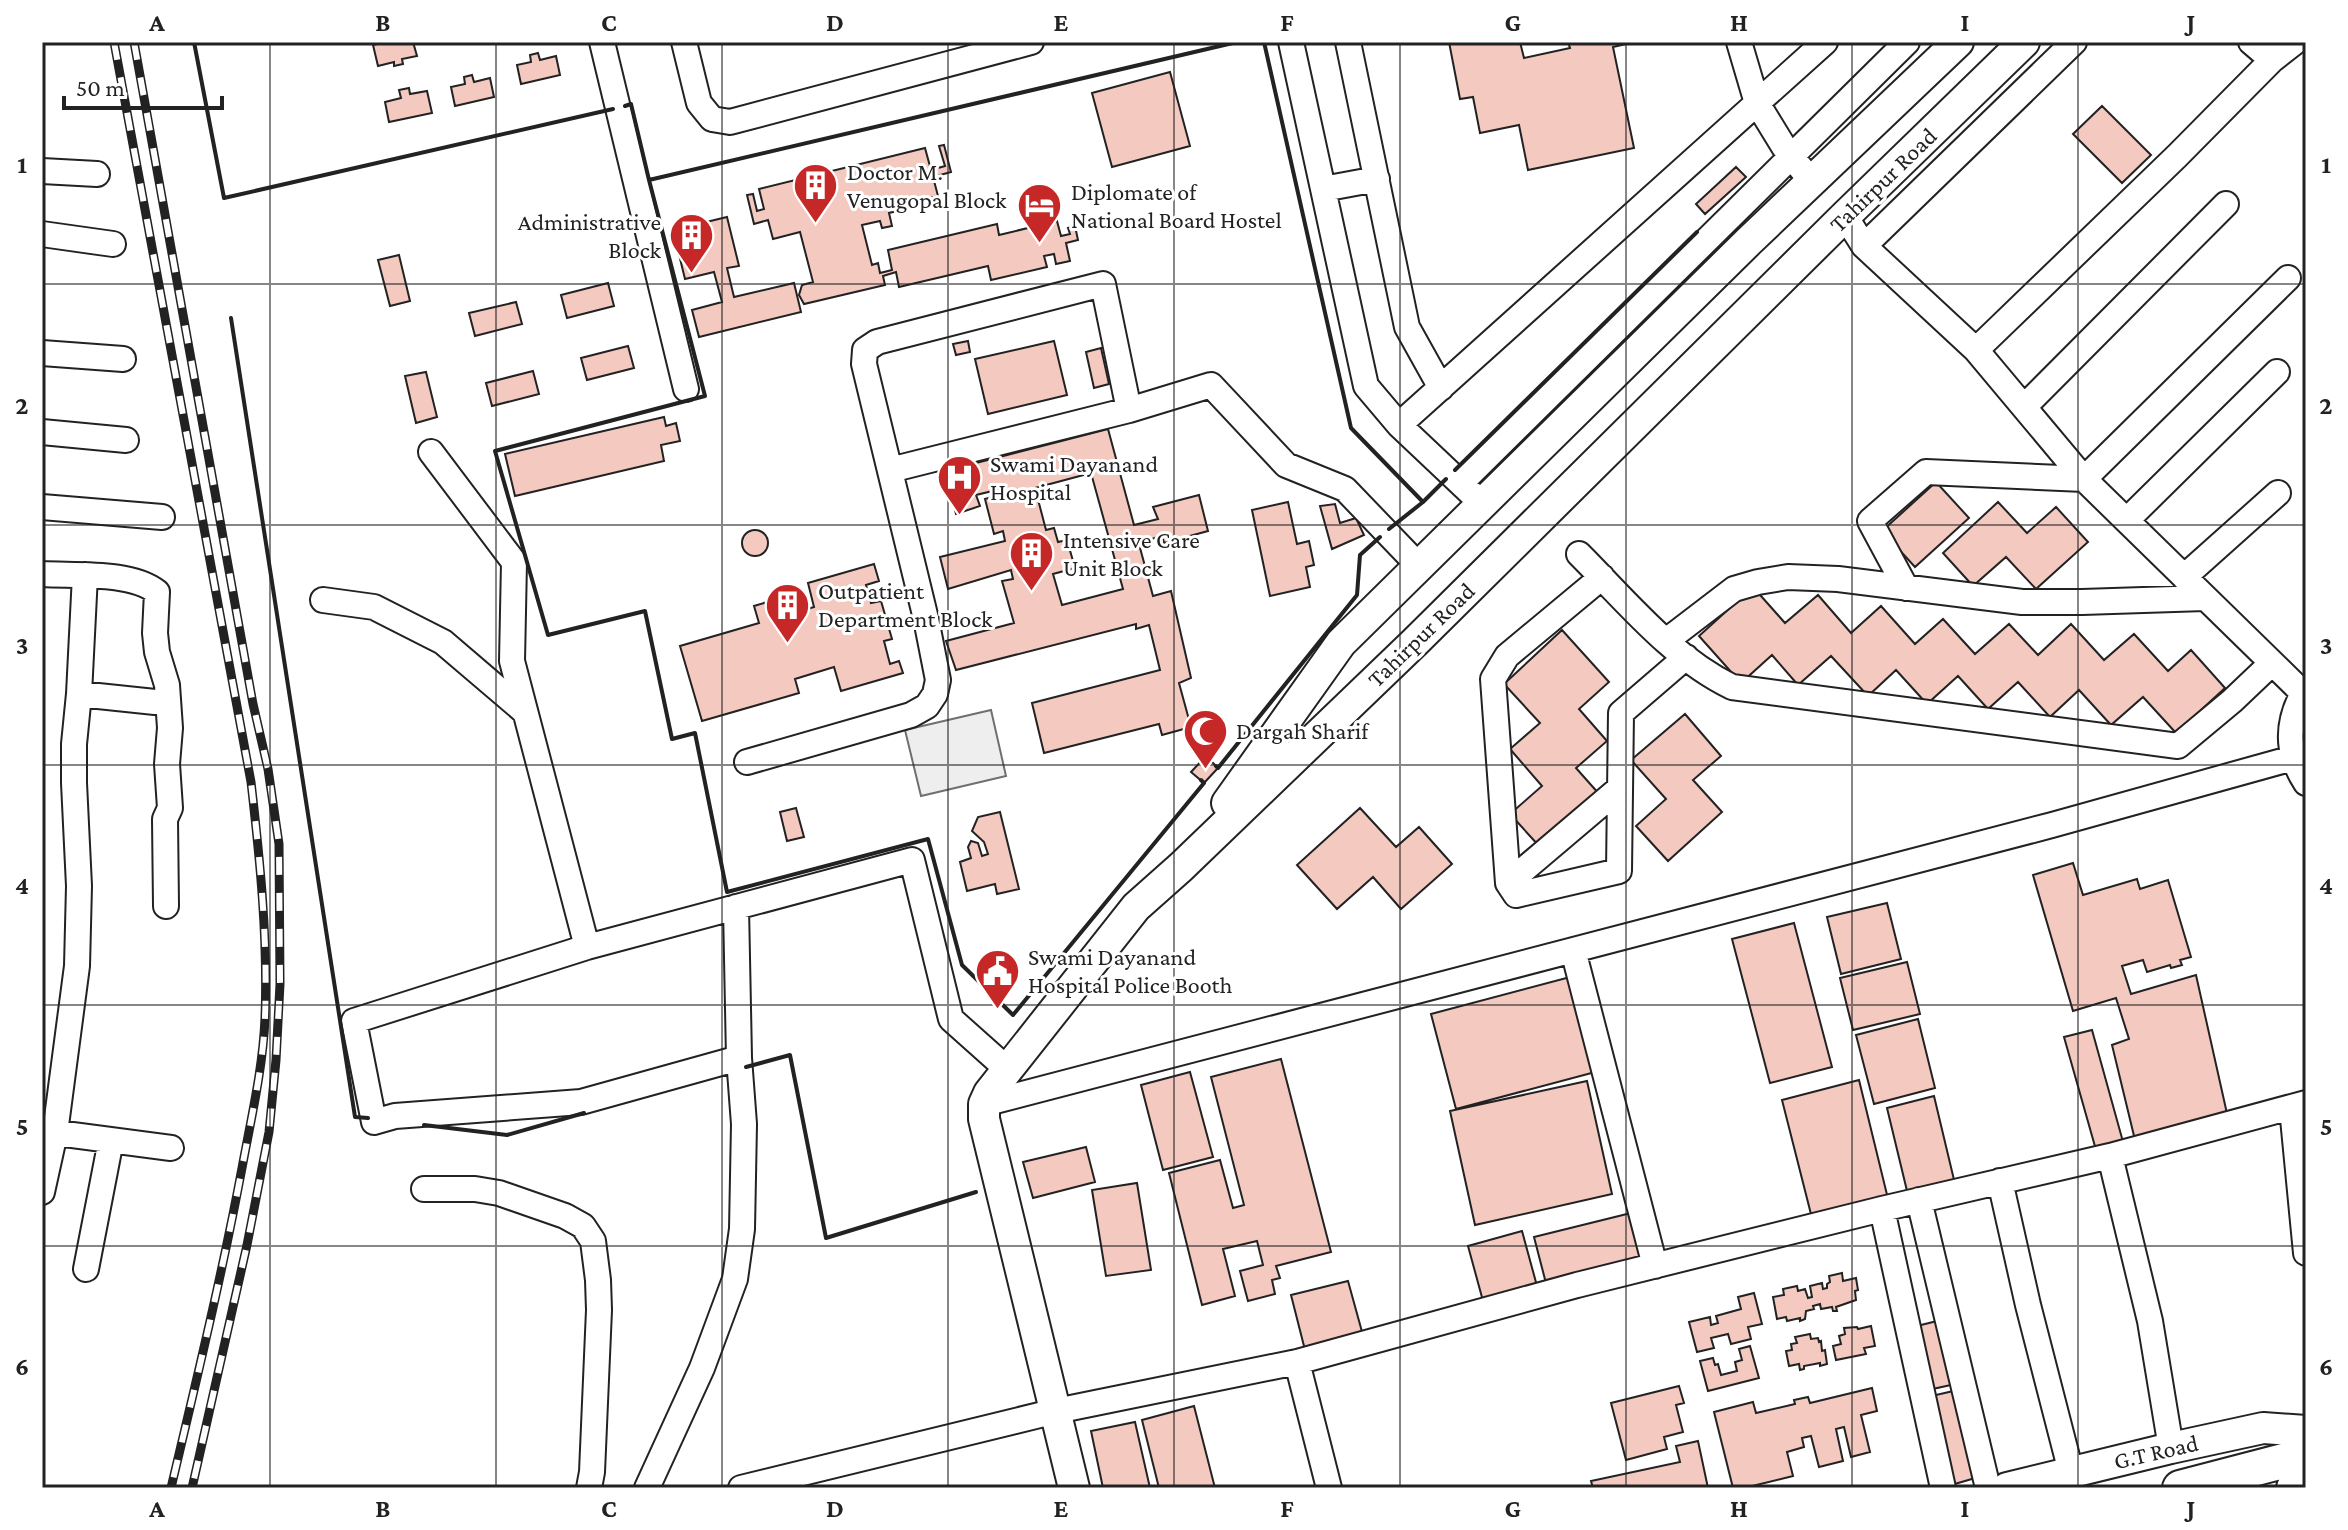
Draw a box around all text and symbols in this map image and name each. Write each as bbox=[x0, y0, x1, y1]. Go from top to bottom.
text: A bbox=[148, 8, 165, 37]
text: B bbox=[375, 8, 391, 37]
text: C bbox=[601, 8, 617, 37]
text: D bbox=[826, 8, 844, 37]
text: E bbox=[1054, 8, 1069, 37]
text: F bbox=[1280, 8, 1294, 37]
text: G bbox=[1505, 8, 1521, 37]
text: H bbox=[1730, 8, 1748, 37]
text: I bbox=[1961, 8, 1969, 37]
text: J bbox=[2184, 8, 2195, 37]
scale bar bbox=[64, 60, 222, 110]
text: 50 m bbox=[76, 74, 125, 101]
street label: Tahirpur Road bbox=[1824, 122, 1942, 237]
text: 1 bbox=[17, 150, 27, 179]
text: 1 bbox=[2321, 150, 2331, 179]
place label: Doctor M. Venugopal Block bbox=[847, 158, 1007, 213]
building icon: Doctor M. Venugopal Block bbox=[792, 162, 840, 225]
place label: Diplomate of National Board Hostel bbox=[1071, 178, 1282, 233]
hotel icon: Diplomate of National Board Hostel bbox=[1016, 182, 1064, 245]
place label: Administrative Block bbox=[518, 208, 662, 263]
building icon: Administrative Block bbox=[668, 212, 716, 275]
text: 2 bbox=[15, 391, 29, 420]
text: 2 bbox=[2319, 391, 2333, 420]
place label: Swami Dayanand Hospital bbox=[990, 450, 1158, 505]
hospital icon: Swami Dayanand Hospital bbox=[935, 454, 983, 517]
place label: Intensive Care Unit Block bbox=[1063, 526, 1200, 581]
building icon: Intensive Care Unit Block bbox=[1008, 530, 1056, 593]
place label: Outpatient Department Block bbox=[818, 577, 993, 632]
street label: Tahirpur Road bbox=[1362, 577, 1480, 692]
building icon: Outpatient Department Block bbox=[763, 581, 811, 644]
text: 3 bbox=[16, 631, 28, 660]
text: 3 bbox=[2320, 631, 2332, 660]
mosque icon: Dargah Sharif bbox=[1181, 707, 1229, 770]
place label: Dargah Sharif bbox=[1236, 717, 1370, 744]
text: 4 bbox=[15, 871, 29, 900]
text: 4 bbox=[2319, 871, 2333, 900]
place label: Swami Dayanand Hospital Police Booth bbox=[1028, 943, 1233, 998]
public building icon: Swami Dayanand Hospital Police Booth bbox=[973, 947, 1021, 1010]
text: 5 bbox=[16, 1112, 28, 1141]
text: 5 bbox=[2320, 1112, 2332, 1141]
text: 6 bbox=[15, 1352, 29, 1381]
text: 6 bbox=[2319, 1352, 2333, 1381]
street label: G.T Road bbox=[2111, 1429, 2201, 1474]
text: A bbox=[148, 1494, 165, 1523]
text: B bbox=[375, 1494, 391, 1523]
text: C bbox=[601, 1494, 617, 1523]
text: D bbox=[826, 1494, 844, 1523]
text: E bbox=[1054, 1494, 1069, 1523]
text: F bbox=[1280, 1494, 1294, 1523]
text: G bbox=[1505, 1494, 1521, 1523]
text: H bbox=[1730, 1494, 1748, 1523]
text: I bbox=[1961, 1494, 1969, 1523]
text: J bbox=[2184, 1494, 2195, 1523]

